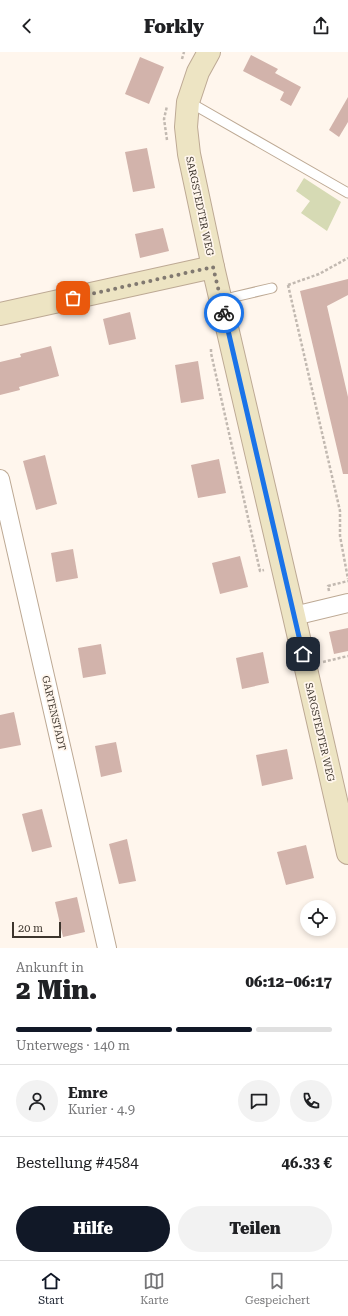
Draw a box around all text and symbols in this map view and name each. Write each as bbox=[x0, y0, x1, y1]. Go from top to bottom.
icon: back bbox=[16, 15, 38, 37]
icon: share bbox=[310, 15, 332, 37]
text: Forkly bbox=[144, 16, 204, 37]
street label: SARGSTEDTER WEG bbox=[184, 155, 216, 257]
pin bbox=[56, 281, 90, 315]
icon: bag bbox=[62, 287, 84, 309]
courier bbox=[204, 293, 244, 333]
icon: bike bbox=[213, 302, 235, 324]
pin bbox=[286, 637, 320, 671]
icon: home bbox=[292, 643, 314, 665]
street label: GARTENSTADT bbox=[40, 675, 68, 752]
street label: SARGSTEDTER WEG bbox=[303, 681, 337, 783]
map controls bbox=[300, 900, 336, 936]
button: locate bbox=[300, 900, 336, 936]
scale bar bbox=[12, 920, 61, 939]
text: 20 m bbox=[18, 922, 43, 935]
text: Ankunft in bbox=[16, 960, 84, 975]
text: 06:12–06:17 bbox=[246, 973, 332, 991]
text: 2 Min. bbox=[16, 975, 97, 1005]
text: Unterwegs · 140 m bbox=[16, 1038, 130, 1053]
button: person bbox=[16, 1080, 58, 1122]
button: chat bbox=[238, 1080, 280, 1122]
button: phone bbox=[290, 1080, 332, 1122]
text: Emre bbox=[68, 1084, 108, 1102]
text: Kurier · 4.9 bbox=[68, 1102, 135, 1117]
text: Bestellung #4584 bbox=[16, 1154, 139, 1172]
text: 46.33 € bbox=[281, 1154, 332, 1172]
button: Hilfe bbox=[16, 1206, 170, 1252]
button: Teilen bbox=[178, 1206, 332, 1252]
tab: Start bbox=[38, 1270, 64, 1307]
tab: Karte bbox=[140, 1270, 169, 1307]
tab: Gespeichert bbox=[245, 1270, 310, 1307]

